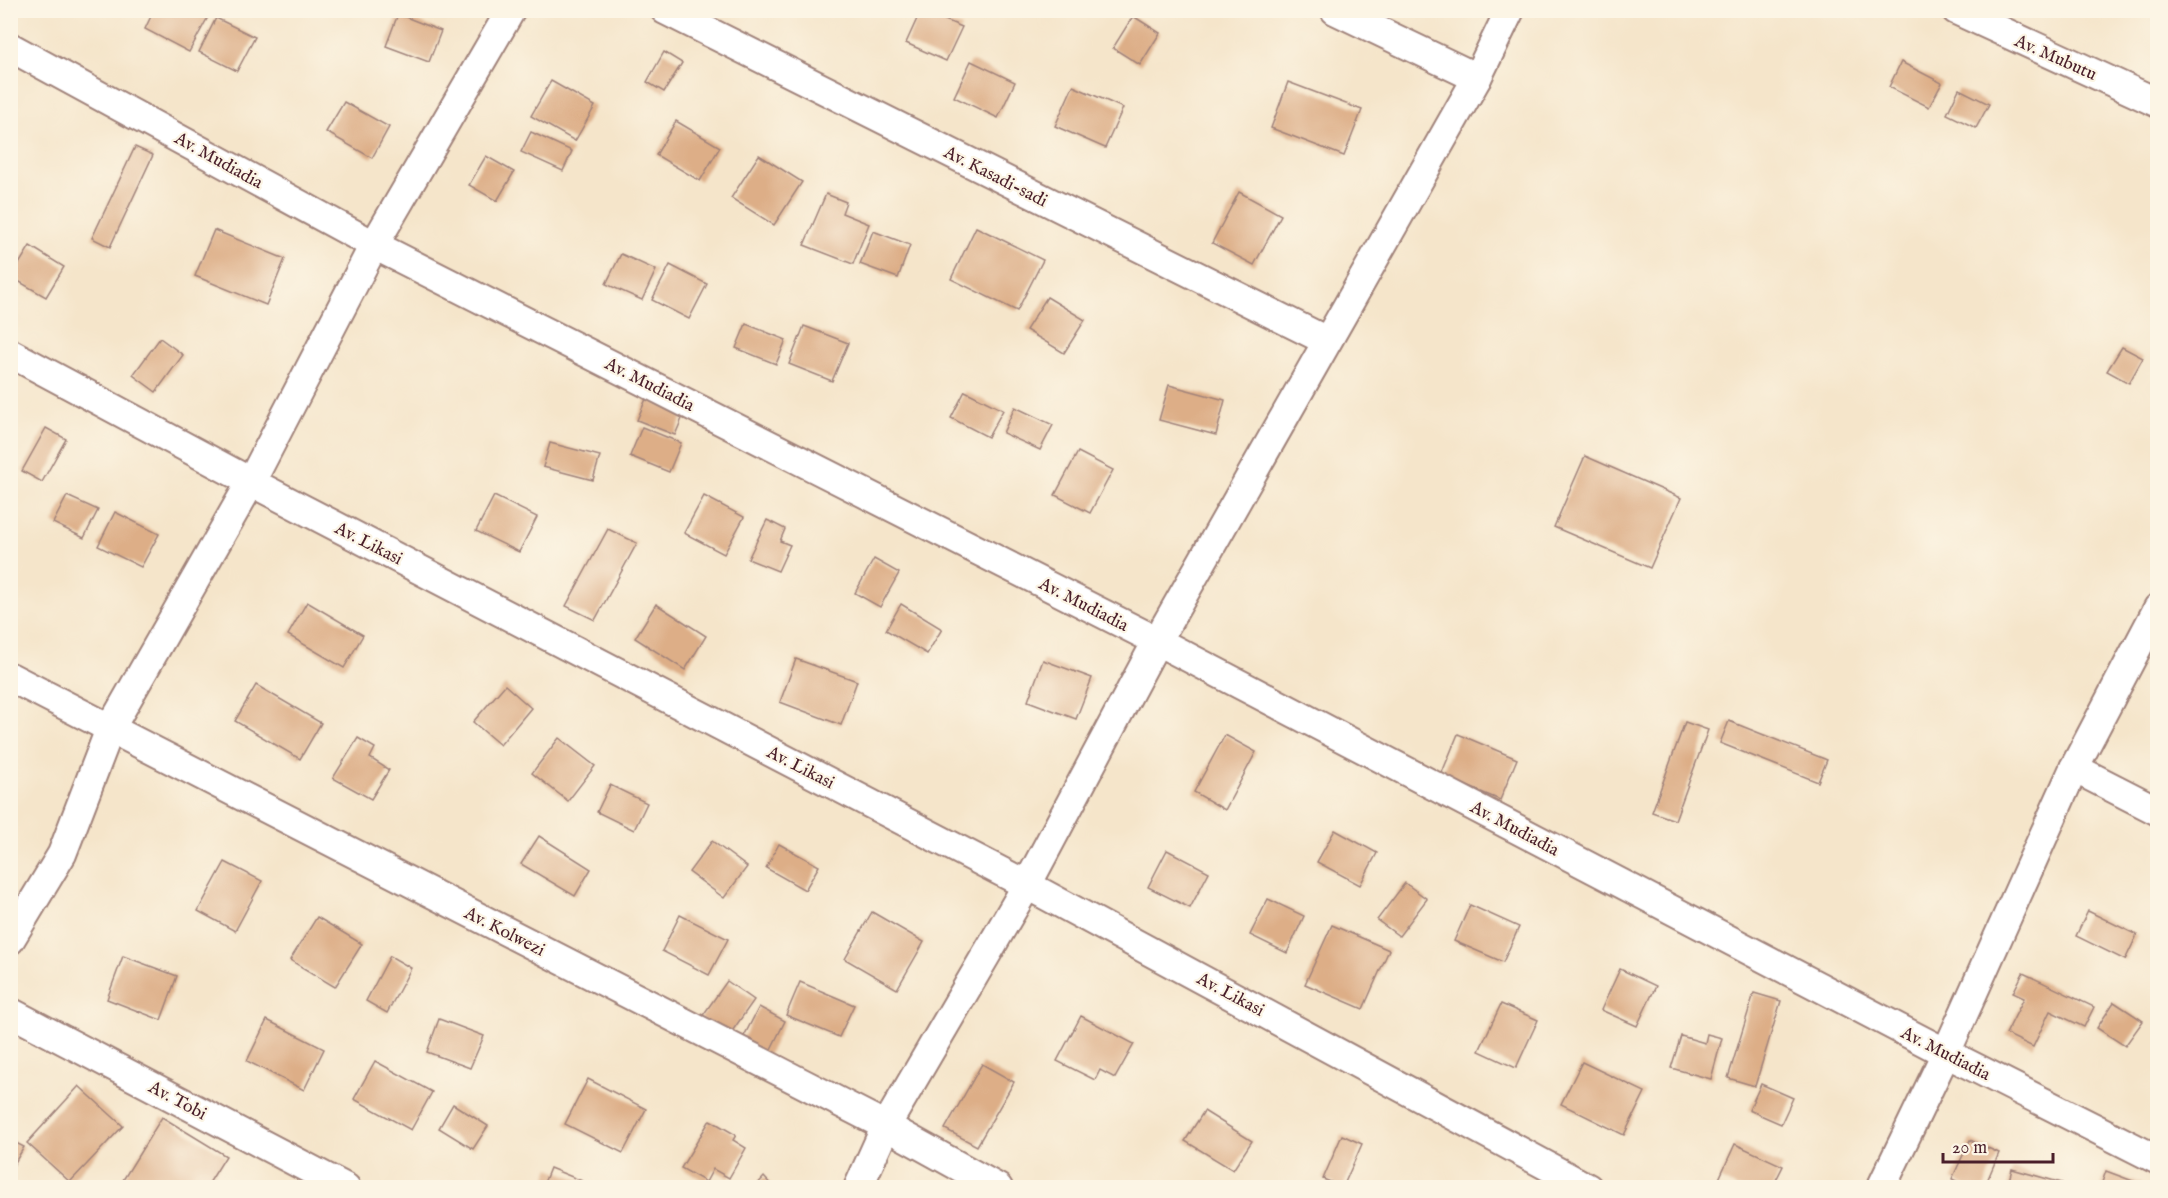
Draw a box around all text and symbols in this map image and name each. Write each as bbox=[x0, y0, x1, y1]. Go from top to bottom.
street label: Av. Mubutu bbox=[2010, 30, 2100, 87]
street label: Av. Mudiadia bbox=[169, 127, 267, 195]
street label: Av. Kasadi-sadi bbox=[939, 141, 1051, 213]
street label: Av. Mudiadia bbox=[600, 353, 698, 418]
street label: Av. Likasi bbox=[330, 517, 406, 571]
street label: Av. Mudiadia bbox=[1034, 573, 1132, 638]
street label: Av. Likasi bbox=[762, 741, 838, 795]
street label: Av. Mudiadia bbox=[1465, 796, 1563, 862]
street label: Av. Kolwezi bbox=[459, 902, 549, 962]
street label: Av. Likasi bbox=[1192, 968, 1268, 1023]
street label: Av. Mudiadia bbox=[1896, 1022, 1994, 1087]
street label: Av. Tobi bbox=[143, 1076, 211, 1126]
scale bar bbox=[1943, 1126, 2052, 1164]
text: 20 m bbox=[1952, 1137, 1987, 1160]

